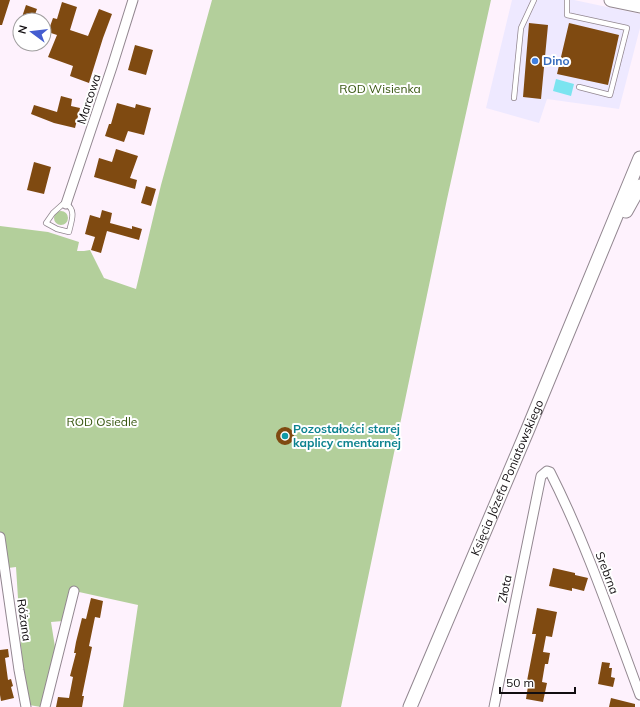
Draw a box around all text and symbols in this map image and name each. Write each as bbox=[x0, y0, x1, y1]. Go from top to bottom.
north arrow bbox=[12, 12, 52, 52]
text: N bbox=[15, 24, 30, 35]
place label: Dino bbox=[543, 53, 570, 68]
marker: Dino bbox=[530, 56, 540, 66]
street label: Marcowa bbox=[73, 72, 104, 126]
park label: ROD Wisienka bbox=[339, 81, 421, 96]
street label: Księcia Józefa Poniatowskiego bbox=[467, 397, 546, 558]
park label: ROD Osiedle bbox=[67, 414, 137, 429]
place label: Pozostałości starej kaplicy cmentarnej bbox=[293, 421, 401, 450]
marker: Pozostałości starej kaplicy cmentarnej bbox=[280, 431, 290, 441]
street label: Srebrna bbox=[593, 550, 622, 596]
street label: Złota bbox=[494, 574, 515, 604]
street label: Różana bbox=[14, 598, 35, 642]
scale bar bbox=[500, 669, 575, 695]
text: 50 m bbox=[506, 675, 534, 690]

